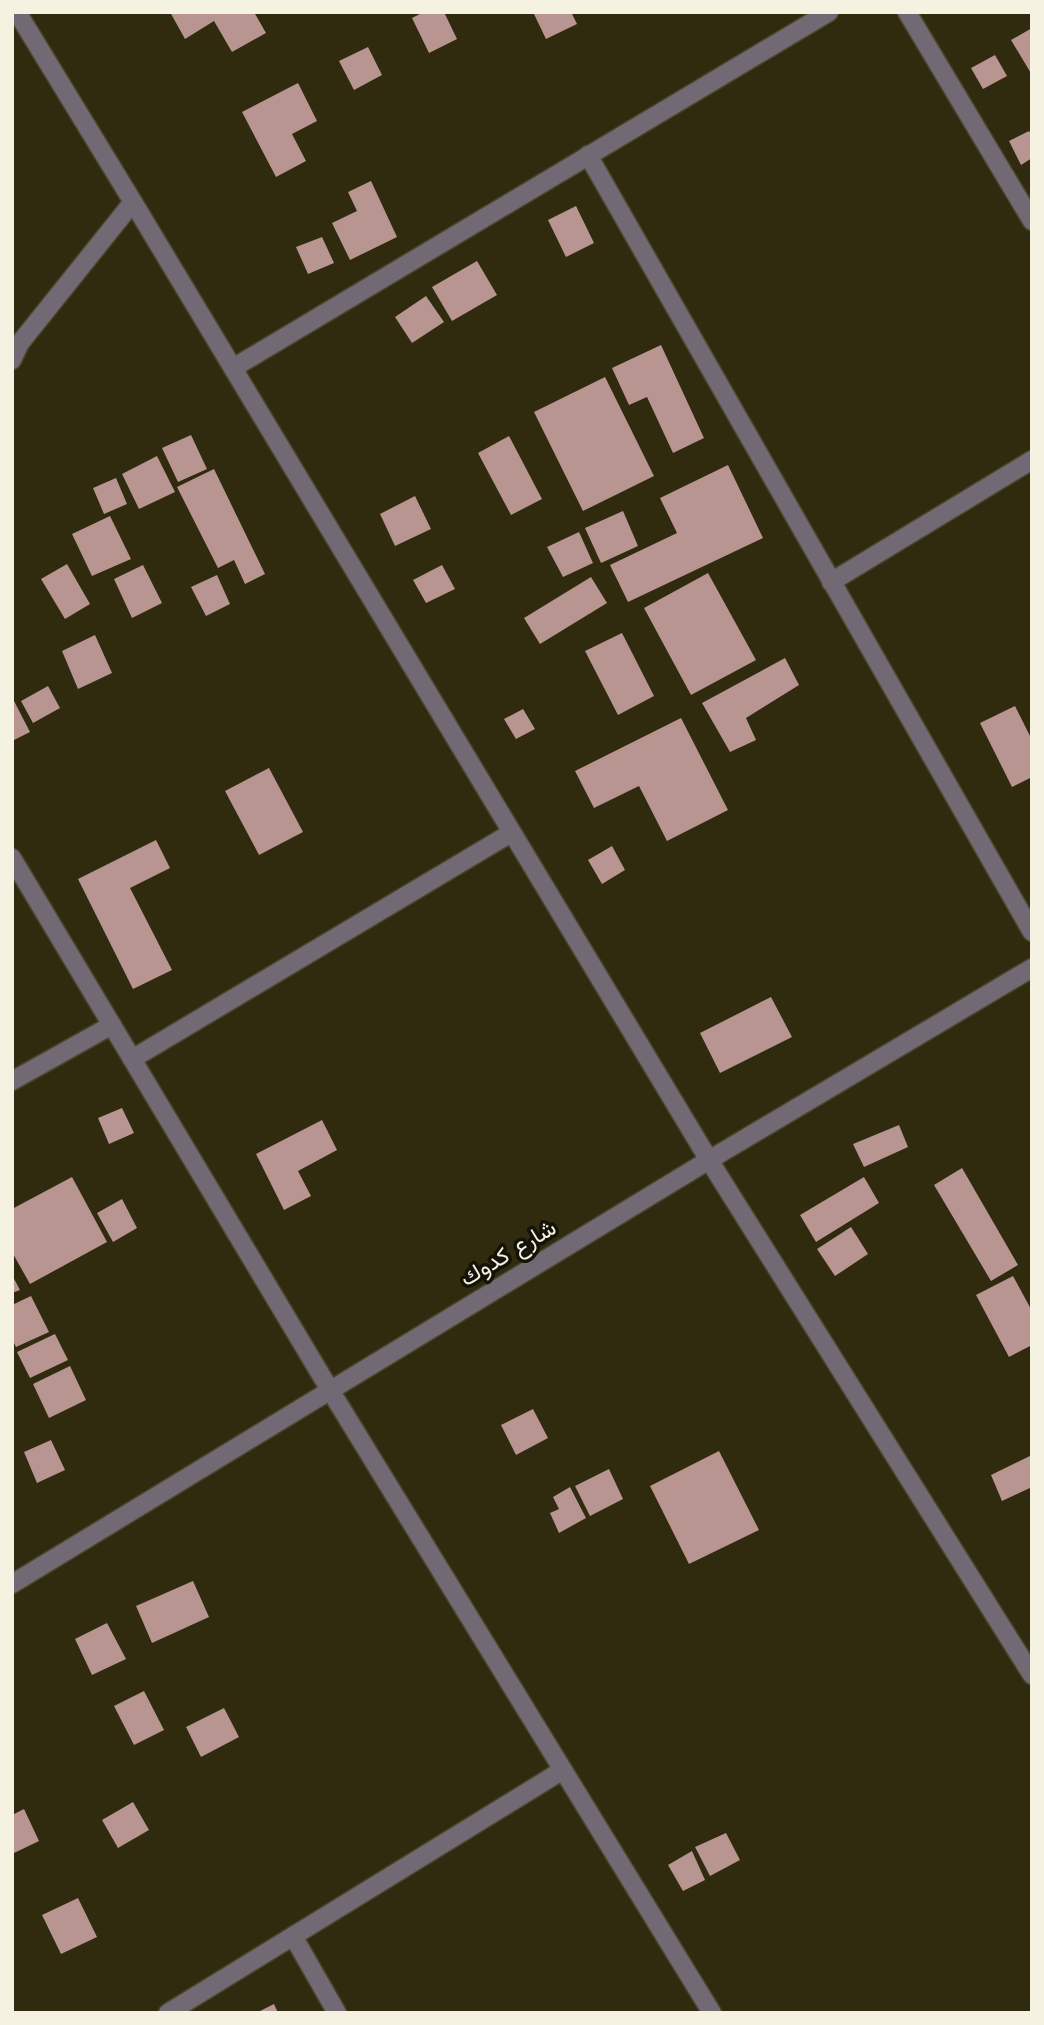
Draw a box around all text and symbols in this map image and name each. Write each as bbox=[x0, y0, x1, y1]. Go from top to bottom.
street label: شارع كدوك bbox=[455, 1214, 562, 1294]

